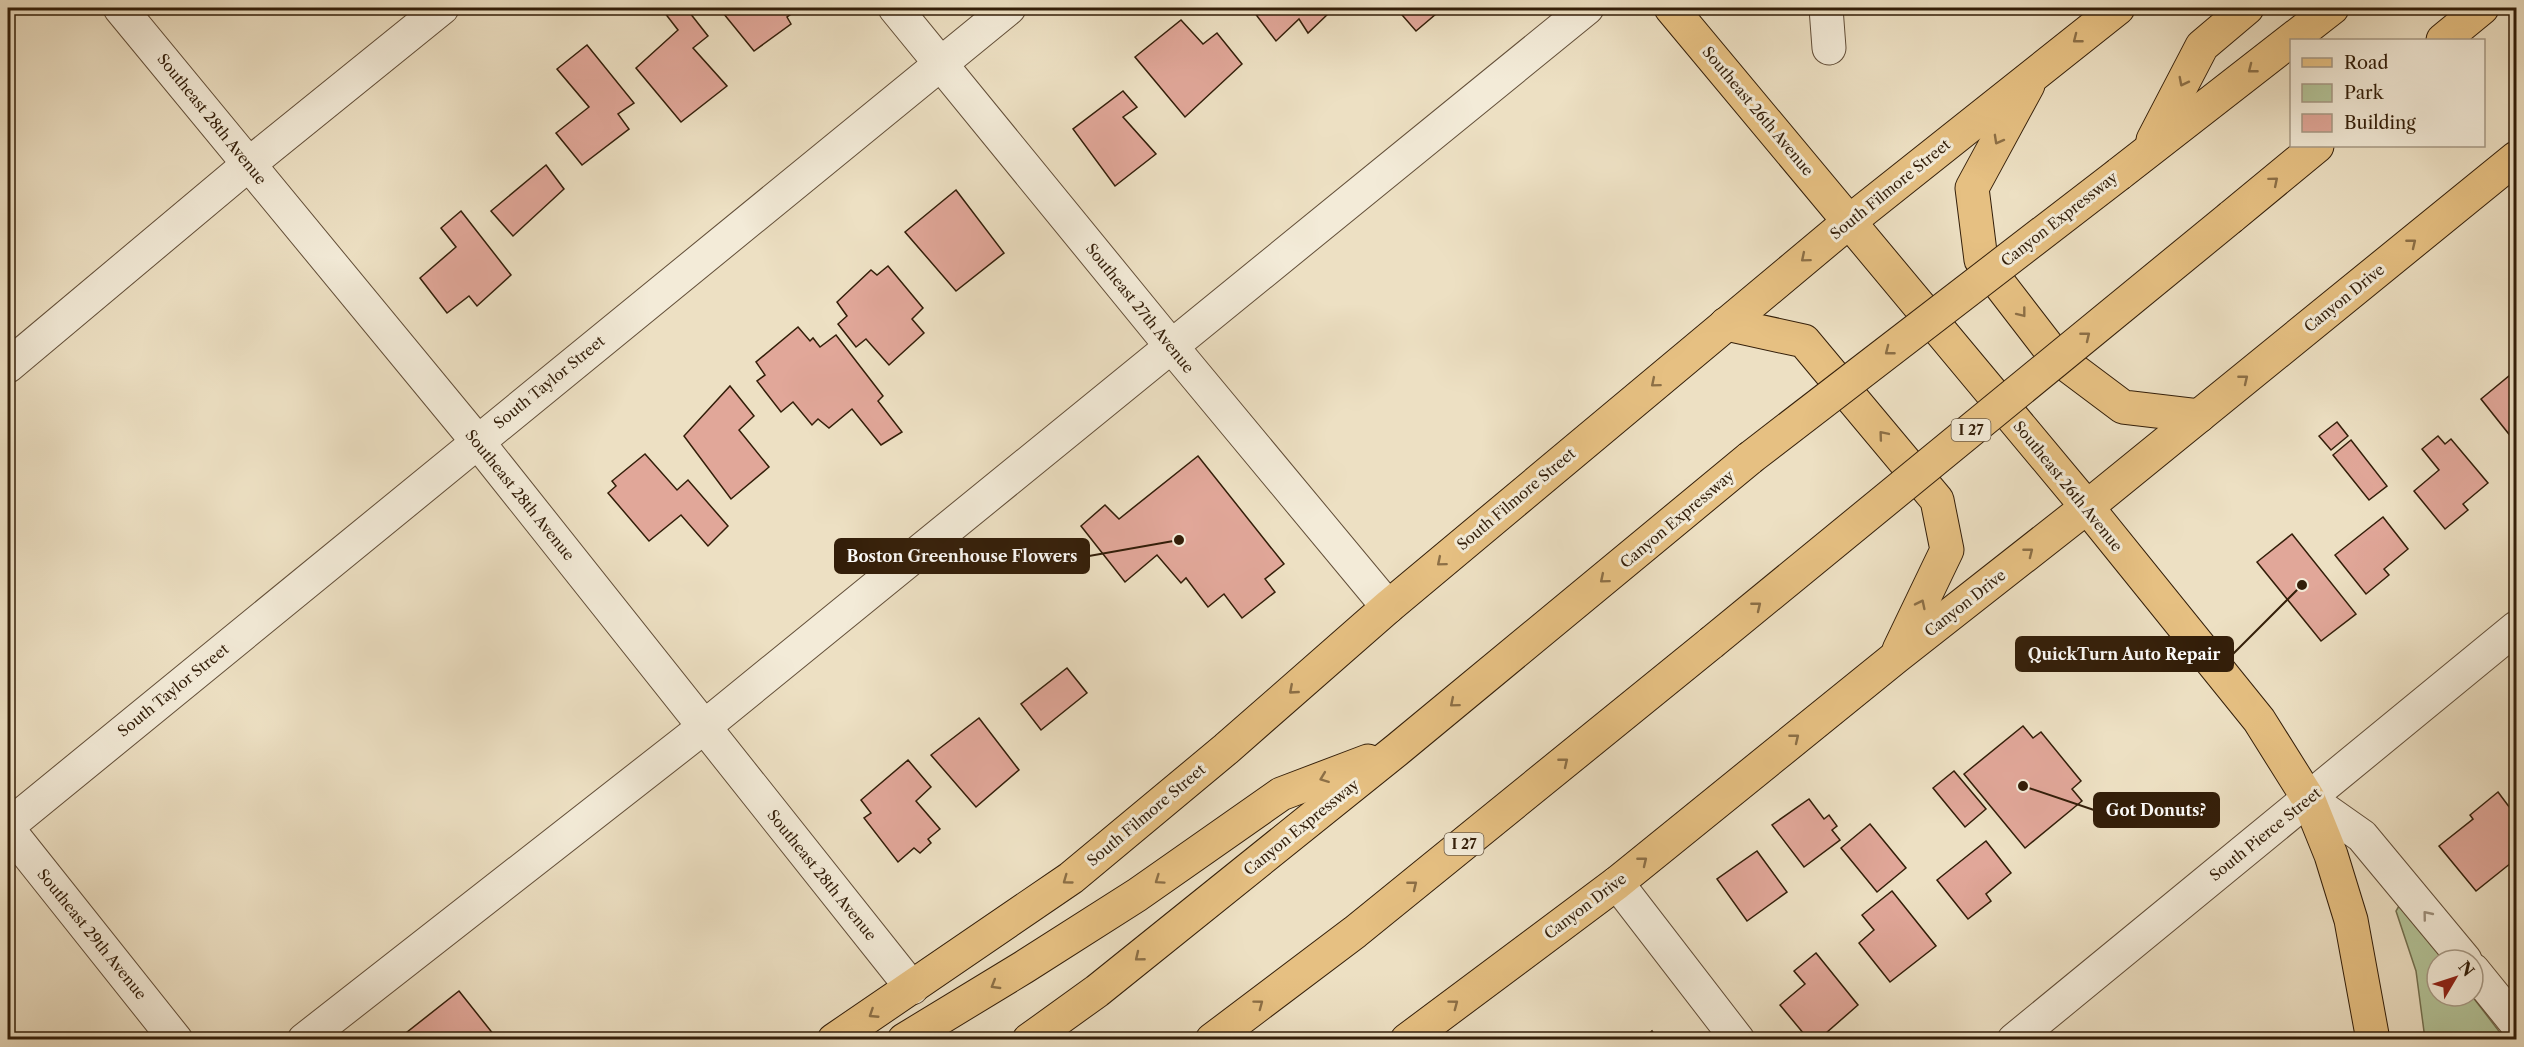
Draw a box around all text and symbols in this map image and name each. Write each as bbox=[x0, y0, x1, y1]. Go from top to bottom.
one-way arrow bbox=[2073, 31, 2084, 42]
legend bbox=[2290, 39, 2485, 147]
street label: Southeast 26th Avenue bbox=[1698, 42, 1818, 180]
street label: Southeast 28th Avenue bbox=[153, 50, 271, 188]
text: Road bbox=[2344, 52, 2389, 74]
one-way arrow bbox=[2248, 62, 2259, 73]
one-way arrow bbox=[2179, 76, 2190, 87]
text: Park bbox=[2344, 82, 2385, 104]
text: Building bbox=[2344, 112, 2416, 134]
street label: South Filmore Street bbox=[1826, 134, 1954, 243]
one-way arrow bbox=[1994, 134, 2005, 144]
street label: Canyon Expressway bbox=[1997, 167, 2122, 270]
one-way arrow bbox=[2267, 178, 2278, 189]
street label: Southeast 27th Avenue bbox=[1082, 239, 1198, 377]
one-way arrow bbox=[2405, 239, 2416, 250]
one-way arrow bbox=[1801, 251, 1812, 262]
street label: Canyon Drive bbox=[2300, 260, 2388, 336]
one-way arrow bbox=[2015, 306, 2026, 317]
street label: South Taylor Street bbox=[490, 331, 609, 433]
one-way arrow bbox=[2079, 332, 2090, 343]
one-way arrow bbox=[1885, 343, 1896, 354]
one-way arrow bbox=[2238, 375, 2249, 386]
one-way arrow bbox=[1651, 376, 1662, 387]
street label: Southeast 26th Avenue bbox=[2009, 417, 2127, 555]
road number: I 27 bbox=[1952, 419, 1990, 441]
street label: Southeast 28th Avenue bbox=[461, 426, 579, 564]
one-way arrow bbox=[1880, 431, 1891, 442]
street label: South Filmore Street bbox=[1453, 443, 1580, 554]
street label: Canyon Expressway bbox=[1616, 465, 1738, 572]
callout: Boston Greenhouse Flowers bbox=[835, 539, 1089, 573]
text: Boston Greenhouse Flowers bbox=[847, 546, 1077, 566]
one-way arrow bbox=[2023, 548, 2034, 559]
one-way arrow bbox=[1437, 555, 1448, 566]
street label: Canyon Drive bbox=[1921, 565, 2009, 641]
one-way arrow bbox=[1600, 571, 1611, 582]
one-way arrow bbox=[1913, 599, 1925, 610]
one-way arrow bbox=[1750, 602, 1761, 613]
callout: QuickTurn Auto Repair bbox=[2016, 637, 2233, 671]
street label: South Taylor Street bbox=[114, 639, 233, 741]
text: QuickTurn Auto Repair bbox=[2028, 644, 2221, 664]
one-way arrow bbox=[1289, 683, 1300, 694]
one-way arrow bbox=[1450, 696, 1461, 707]
one-way arrow bbox=[1788, 735, 1799, 746]
street label: South Filmore Street bbox=[1083, 759, 1210, 870]
one-way arrow bbox=[1558, 759, 1569, 770]
one-way arrow bbox=[1319, 771, 1330, 783]
street label: Canyon Expressway bbox=[1240, 774, 1363, 879]
street label: South Pierce Street bbox=[2205, 783, 2325, 885]
callout: Got Donuts? bbox=[2094, 793, 2219, 827]
text: Got Donuts? bbox=[2106, 800, 2206, 820]
street label: Southeast 28th Avenue bbox=[763, 806, 881, 944]
road number: I 27 bbox=[1444, 833, 1484, 855]
one-way arrow bbox=[1636, 858, 1647, 869]
street label: Southeast 29th Avenue bbox=[33, 865, 151, 1003]
street label: Canyon Drive bbox=[1540, 869, 1630, 943]
one-way arrow bbox=[1063, 873, 1074, 884]
one-way arrow bbox=[1155, 873, 1166, 884]
one-way arrow bbox=[1406, 882, 1417, 893]
one-way arrow bbox=[2424, 911, 2435, 922]
north arrow bbox=[2425, 948, 2485, 1008]
one-way arrow bbox=[1135, 949, 1146, 960]
text: N bbox=[2455, 957, 2479, 980]
one-way arrow bbox=[991, 978, 1001, 990]
one-way arrow bbox=[1252, 1001, 1263, 1012]
one-way arrow bbox=[1448, 1001, 1459, 1012]
one-way arrow bbox=[869, 1007, 880, 1018]

